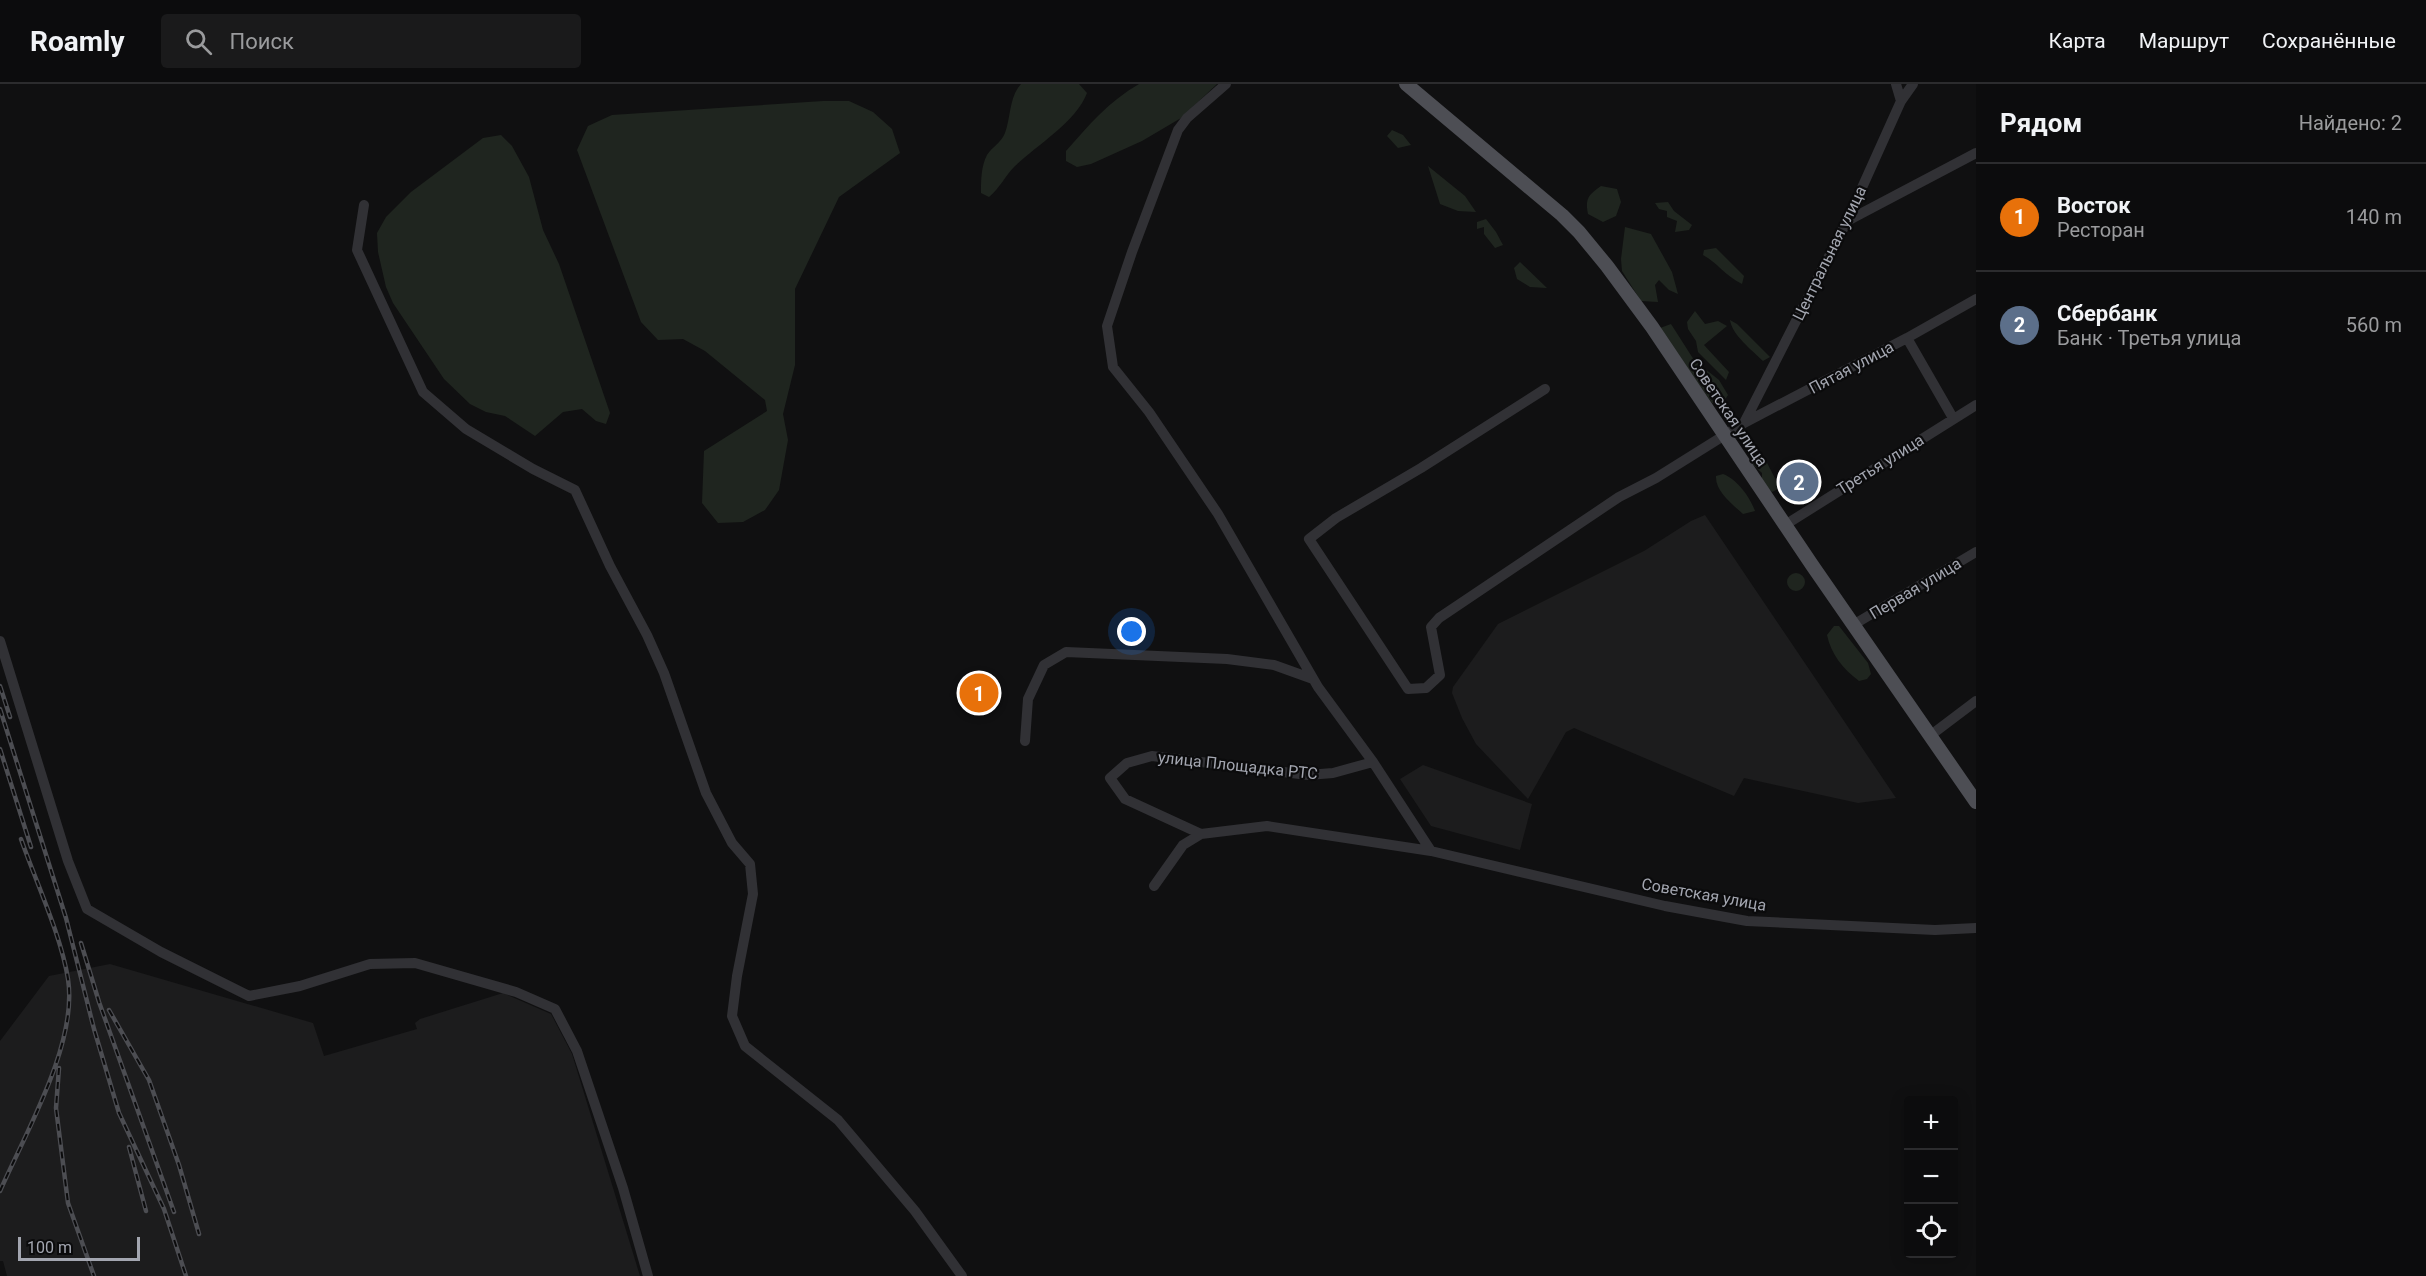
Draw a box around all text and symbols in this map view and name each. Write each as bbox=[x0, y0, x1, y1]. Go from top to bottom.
search box bbox=[161, 14, 581, 68]
text: Roamly bbox=[30, 25, 125, 58]
icon: search bbox=[182, 25, 215, 58]
text: Поиск bbox=[230, 29, 294, 54]
text: Карта bbox=[2049, 29, 2106, 53]
text: Маршрут bbox=[2139, 29, 2229, 53]
text: Сохранённые bbox=[2262, 29, 2396, 53]
text: Рядом bbox=[2000, 108, 2082, 138]
text: Найдено: 2 bbox=[2299, 111, 2402, 135]
street label: Центральная улица bbox=[1789, 183, 1870, 324]
text: Восток bbox=[2057, 193, 2131, 218]
text: 1 bbox=[2014, 205, 2025, 229]
text: 140 m bbox=[2346, 205, 2402, 229]
text: Ресторан bbox=[2057, 218, 2145, 242]
text: Сбербанк bbox=[2057, 301, 2157, 326]
text: 2 bbox=[2014, 313, 2025, 337]
text: 560 m bbox=[2346, 313, 2402, 337]
text: Банк · Третья улица bbox=[2057, 326, 2242, 350]
street label: Пятая улица bbox=[1806, 337, 1897, 398]
street label: Советская улица bbox=[1685, 355, 1772, 470]
street label: Третья улица bbox=[1833, 430, 1927, 499]
pin: 2 bbox=[1780, 460, 1818, 504]
street label: Первая улица bbox=[1866, 554, 1964, 623]
your location bbox=[1117, 617, 1146, 646]
pin: 1 bbox=[960, 670, 998, 716]
street label: улица Площадка РТС bbox=[1157, 748, 1319, 783]
street label: Советская улица bbox=[1640, 874, 1768, 915]
map controls bbox=[1904, 1096, 1958, 1258]
button: + bbox=[1904, 1096, 1958, 1150]
button: − bbox=[1904, 1150, 1958, 1204]
button: locate bbox=[1904, 1204, 1958, 1258]
scale bar bbox=[18, 1234, 140, 1262]
text: 100 m bbox=[27, 1238, 72, 1257]

